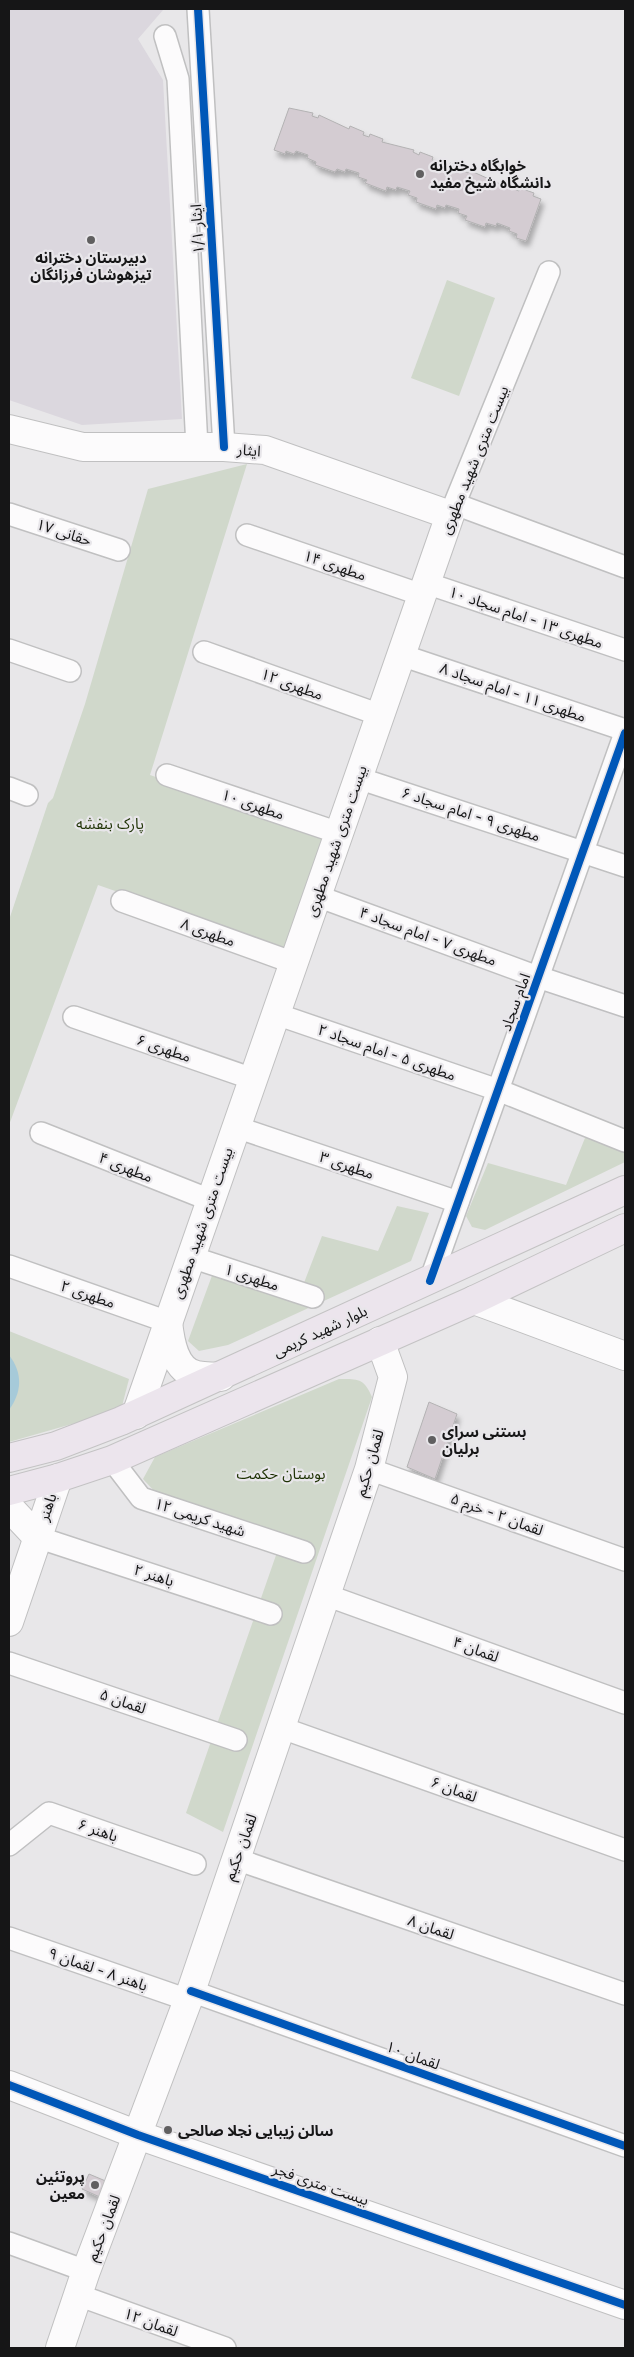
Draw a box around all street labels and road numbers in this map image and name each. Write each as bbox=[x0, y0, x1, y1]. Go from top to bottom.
street label: ایثار ۱/۱ bbox=[186, 203, 208, 255]
street label: بیست متری شهید مطهری bbox=[435, 383, 513, 537]
street label: ایثار bbox=[235, 439, 262, 460]
street label: حقانی ۱۷ bbox=[34, 514, 94, 550]
street label: مطهری ۱۴ bbox=[301, 545, 369, 585]
street label: مطهری ۱۳ - امام سجاد ۱۰ bbox=[446, 582, 606, 654]
street label: مطهری ۱۱ - امام سجاد ۸ bbox=[437, 658, 588, 728]
street label: مطهری ۱۲ bbox=[258, 664, 326, 704]
street label: بیست متری شهید مطهری bbox=[301, 763, 371, 919]
street label: مطهری ۹ - امام سجاد ۶ bbox=[399, 783, 543, 847]
street label: مطهری ۱۰ bbox=[219, 784, 287, 824]
street label: مطهری ۷ - امام سجاد ۴ bbox=[356, 902, 499, 972]
street label: مطهری ۸ bbox=[178, 913, 238, 951]
street label: امام سجاد bbox=[496, 971, 536, 1034]
street label: مطهری ۵ - امام سجاد ۲ bbox=[315, 1019, 458, 1086]
street label: مطهری ۶ bbox=[134, 1030, 194, 1066]
street label: بیست متری شهید مطهری bbox=[167, 1145, 237, 1301]
street label: مطهری ۳ bbox=[317, 1147, 377, 1183]
street label: مطهری ۴ bbox=[96, 1148, 156, 1186]
street label: مطهری ۱ bbox=[222, 1259, 282, 1295]
street label: مطهری ۲ bbox=[58, 1276, 118, 1312]
street label: بلوار شهید کریمی bbox=[270, 1301, 370, 1361]
street label: لقمان حکیم bbox=[350, 1427, 390, 1499]
street label: لقمان ۲ - خرم ۵ bbox=[447, 1488, 546, 1541]
street label: باهنر bbox=[33, 1491, 61, 1524]
street label: شهید کریمی ۱۲ bbox=[152, 1493, 248, 1541]
street label: باهنر ۲ bbox=[132, 1560, 176, 1590]
street label: لقمان ۴ bbox=[450, 1632, 502, 1666]
street label: لقمان ۵ bbox=[97, 1684, 149, 1718]
street label: لقمان ۶ bbox=[428, 1772, 480, 1806]
street label: لقمان حکیم bbox=[219, 1811, 263, 1884]
street label: باهنر ۶ bbox=[76, 1814, 120, 1846]
street label: لقمان ۸ bbox=[405, 1910, 457, 1944]
street label: باهنر ۸ - لقمان ۹ bbox=[46, 1943, 150, 1995]
street label: لقمان ۱۰ bbox=[383, 2036, 443, 2074]
street label: بیست متری فجر bbox=[270, 2158, 371, 2209]
street label: لقمان حکیم bbox=[82, 2192, 126, 2264]
street label: لقمان ۱۲ bbox=[121, 2303, 181, 2341]

